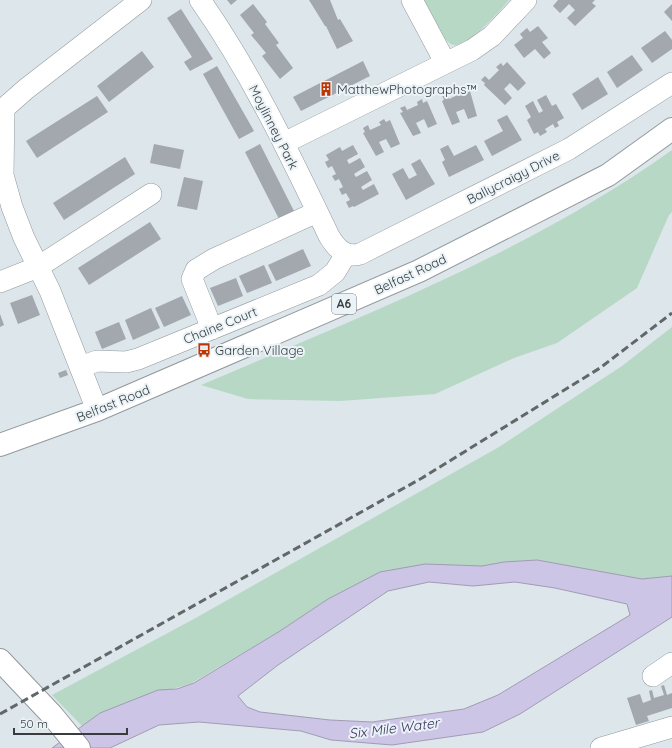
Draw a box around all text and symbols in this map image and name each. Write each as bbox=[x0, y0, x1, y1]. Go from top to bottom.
building icon: MatthewPhotographs™ bbox=[318, 81, 334, 97]
place label: MatthewPhotographs™ bbox=[337, 81, 477, 97]
street label: Moylinney Park bbox=[246, 82, 302, 172]
street label: Ballycraigy Drive bbox=[464, 147, 562, 207]
street label: Belfast Road bbox=[371, 250, 449, 298]
road number: A6 bbox=[332, 294, 356, 314]
street label: Chaine Court bbox=[181, 303, 259, 347]
bus stop icon: Garden Village bbox=[196, 342, 212, 358]
place label: Garden Village bbox=[215, 342, 304, 358]
street label: Belfast Road bbox=[74, 381, 152, 425]
scale bar bbox=[14, 710, 127, 736]
water label: Six Mile Water bbox=[348, 713, 442, 742]
text: 50 m bbox=[20, 716, 48, 731]

